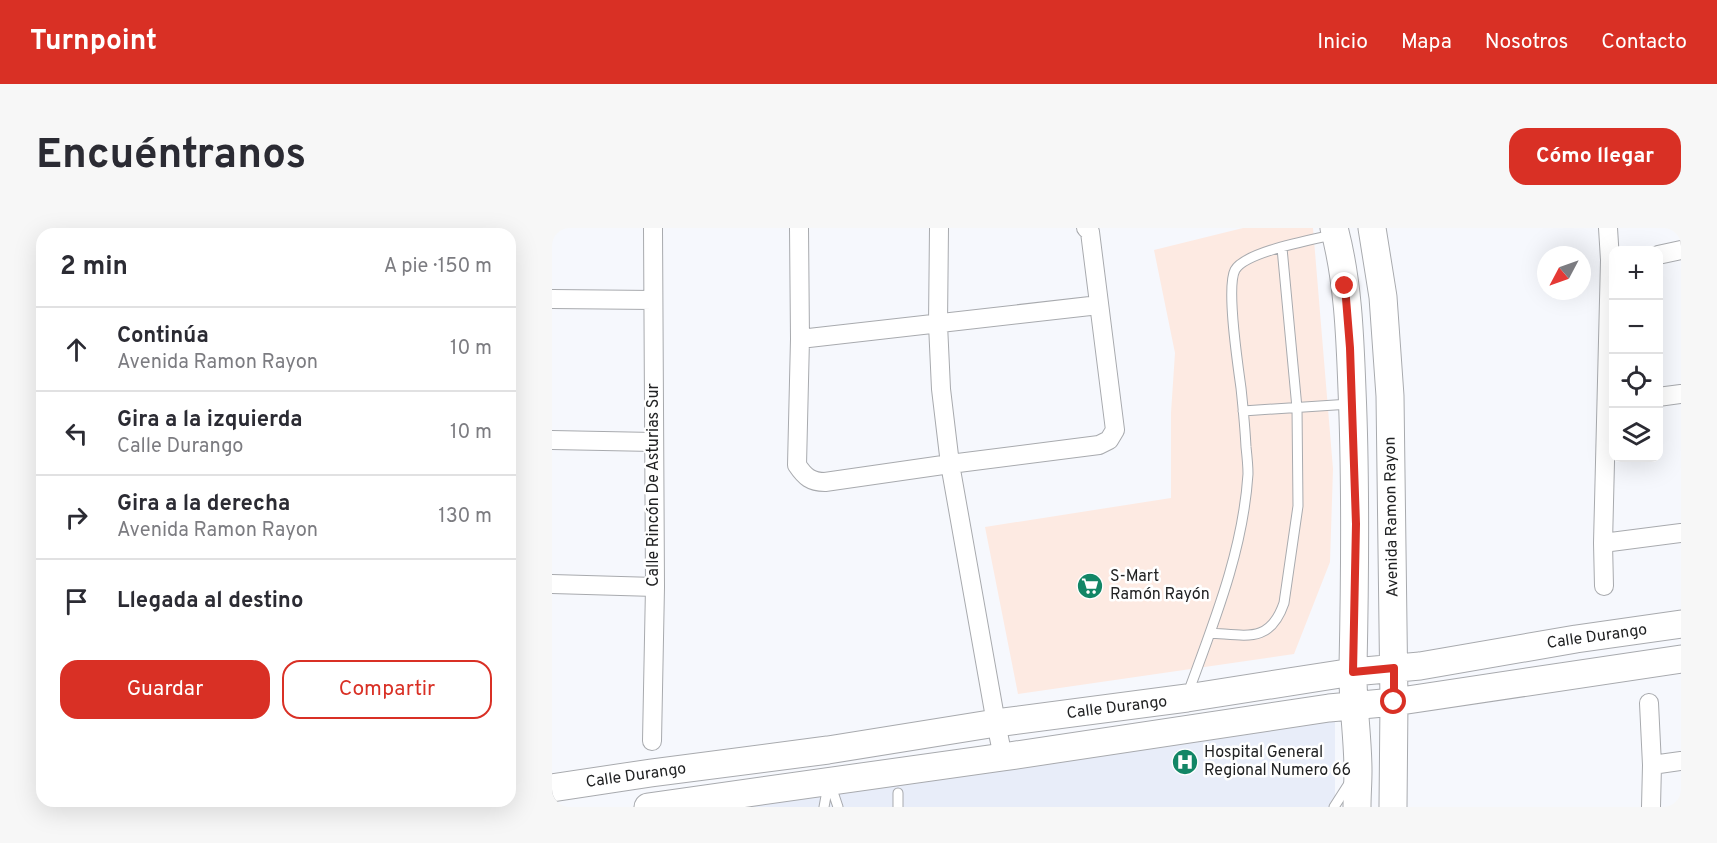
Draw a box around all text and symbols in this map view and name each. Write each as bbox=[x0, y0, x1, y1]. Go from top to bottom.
text: Turnpoint bbox=[30, 24, 157, 60]
text: Inicio bbox=[1317, 29, 1368, 56]
text: Mapa bbox=[1401, 29, 1452, 56]
text: Nosotros bbox=[1485, 29, 1568, 56]
text: Contacto bbox=[1601, 29, 1687, 56]
button: Cómo llegar bbox=[1509, 128, 1681, 185]
text: Encuéntranos bbox=[36, 130, 306, 183]
north arrow bbox=[1537, 246, 1591, 300]
map controls bbox=[1609, 246, 1663, 462]
button: + bbox=[1609, 246, 1663, 300]
text: 2 min bbox=[60, 251, 128, 284]
text: A pie · 150 m bbox=[384, 254, 492, 280]
route end bbox=[1331, 272, 1357, 298]
button: − bbox=[1609, 300, 1663, 354]
text: Continúa bbox=[117, 323, 209, 350]
icon: ahead bbox=[60, 333, 93, 366]
text: 10 m bbox=[450, 336, 492, 362]
text: Avenida Ramon Rayon bbox=[117, 350, 318, 376]
button: locate bbox=[1609, 354, 1663, 408]
street label: Calle Rincón De Asturias Sur bbox=[644, 383, 664, 587]
text: Gira a la izquierda bbox=[117, 407, 303, 434]
button: layers bbox=[1609, 408, 1663, 462]
icon: left bbox=[60, 417, 93, 450]
text: 10 m bbox=[450, 420, 492, 446]
text: Calle Durango bbox=[117, 434, 243, 460]
street label: Avenida Ramon Rayon bbox=[1381, 436, 1403, 598]
text: Gira a la derecha bbox=[117, 491, 290, 518]
icon: right bbox=[60, 501, 93, 534]
text: 130 m bbox=[438, 504, 492, 530]
text: Avenida Ramon Rayon bbox=[117, 518, 318, 544]
place label: S-Mart Ramón Rayón bbox=[1110, 567, 1210, 605]
supermarket icon: S-Mart Ramón Rayón bbox=[1075, 571, 1105, 601]
icon: arrive bbox=[60, 585, 93, 618]
text: Llegada al destino bbox=[117, 588, 303, 615]
street label: Calle Durango bbox=[1546, 620, 1649, 654]
button: Guardar bbox=[60, 660, 270, 719]
button: Compartir bbox=[282, 660, 492, 719]
route start bbox=[1380, 688, 1406, 714]
street label: Calle Durango bbox=[1066, 692, 1169, 724]
place label: Hospital General Regional Numero 66 bbox=[1204, 743, 1351, 781]
hospital icon: Hospital General Regional Numero 66 bbox=[1170, 747, 1200, 777]
street label: Calle Durango bbox=[585, 759, 688, 793]

